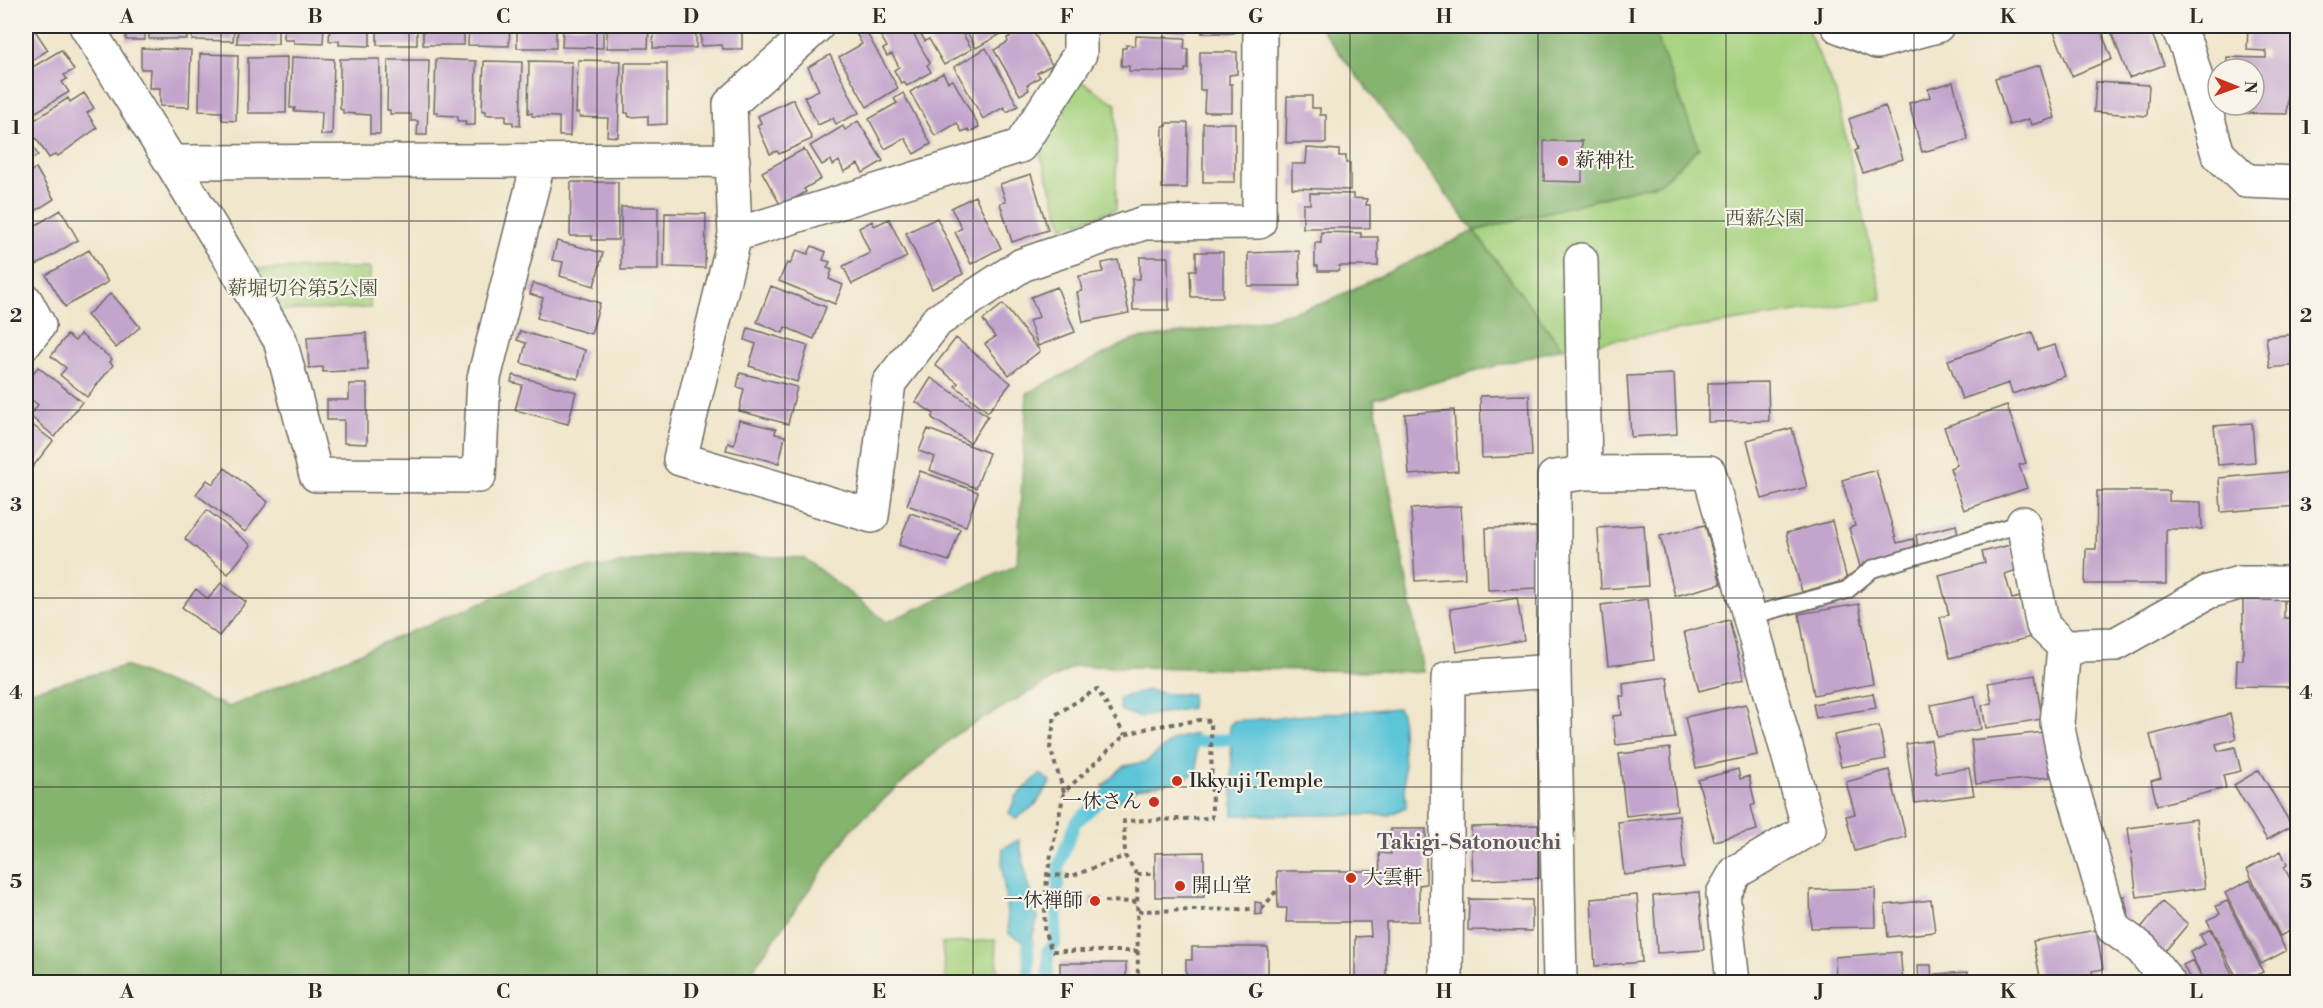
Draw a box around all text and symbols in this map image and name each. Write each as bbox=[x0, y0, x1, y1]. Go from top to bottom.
text: A bbox=[119, 5, 135, 30]
text: B bbox=[307, 5, 323, 30]
text: C bbox=[496, 5, 510, 30]
text: D bbox=[683, 5, 699, 30]
text: E bbox=[872, 5, 886, 30]
text: F bbox=[1060, 5, 1074, 30]
text: G bbox=[1248, 5, 1264, 30]
text: H bbox=[1436, 5, 1453, 30]
text: I bbox=[1628, 5, 1636, 30]
text: J bbox=[1813, 5, 1824, 30]
text: K bbox=[2000, 5, 2017, 30]
text: L bbox=[2189, 5, 2203, 30]
north arrow bbox=[2206, 57, 2266, 117]
text: N bbox=[2240, 81, 2260, 94]
text: 1 bbox=[11, 116, 21, 141]
text: 1 bbox=[2301, 116, 2311, 141]
place label: 薪神社 bbox=[1575, 149, 1635, 174]
marker: 薪神社 bbox=[1556, 154, 1570, 168]
park label: 西薪公園 bbox=[1725, 207, 1805, 232]
park label: 薪堀切谷第5公園 bbox=[227, 277, 379, 302]
text: 2 bbox=[10, 304, 22, 329]
text: 2 bbox=[2300, 304, 2312, 329]
text: 3 bbox=[10, 493, 22, 518]
text: 3 bbox=[2300, 493, 2312, 518]
text: 4 bbox=[9, 681, 23, 706]
text: 4 bbox=[2299, 681, 2313, 706]
place label: Ikkyuji Temple bbox=[1189, 769, 1323, 794]
marker: Ikkyuji Temple bbox=[1170, 774, 1184, 788]
place label: 一休さん bbox=[1062, 790, 1142, 815]
marker: 一休さん bbox=[1147, 795, 1161, 809]
district label: Takigi-Satonouchi bbox=[1377, 830, 1561, 856]
place label: 大雲軒 bbox=[1363, 866, 1423, 891]
text: 5 bbox=[10, 870, 22, 895]
text: 5 bbox=[2300, 870, 2312, 895]
marker: 大雲軒 bbox=[1344, 871, 1358, 885]
place label: 開山堂 bbox=[1192, 874, 1252, 899]
marker: 開山堂 bbox=[1173, 879, 1187, 893]
place label: 一休禅師 bbox=[1003, 889, 1083, 914]
marker: 一休禅師 bbox=[1088, 894, 1102, 908]
text: A bbox=[119, 980, 135, 1005]
text: B bbox=[307, 980, 323, 1005]
text: C bbox=[496, 980, 510, 1005]
text: D bbox=[683, 980, 699, 1005]
text: E bbox=[872, 980, 886, 1005]
text: F bbox=[1060, 980, 1074, 1005]
text: G bbox=[1248, 980, 1264, 1005]
text: H bbox=[1436, 980, 1453, 1005]
text: I bbox=[1628, 980, 1636, 1005]
text: J bbox=[1813, 980, 1824, 1005]
text: K bbox=[2000, 980, 2017, 1005]
text: L bbox=[2189, 980, 2203, 1005]

